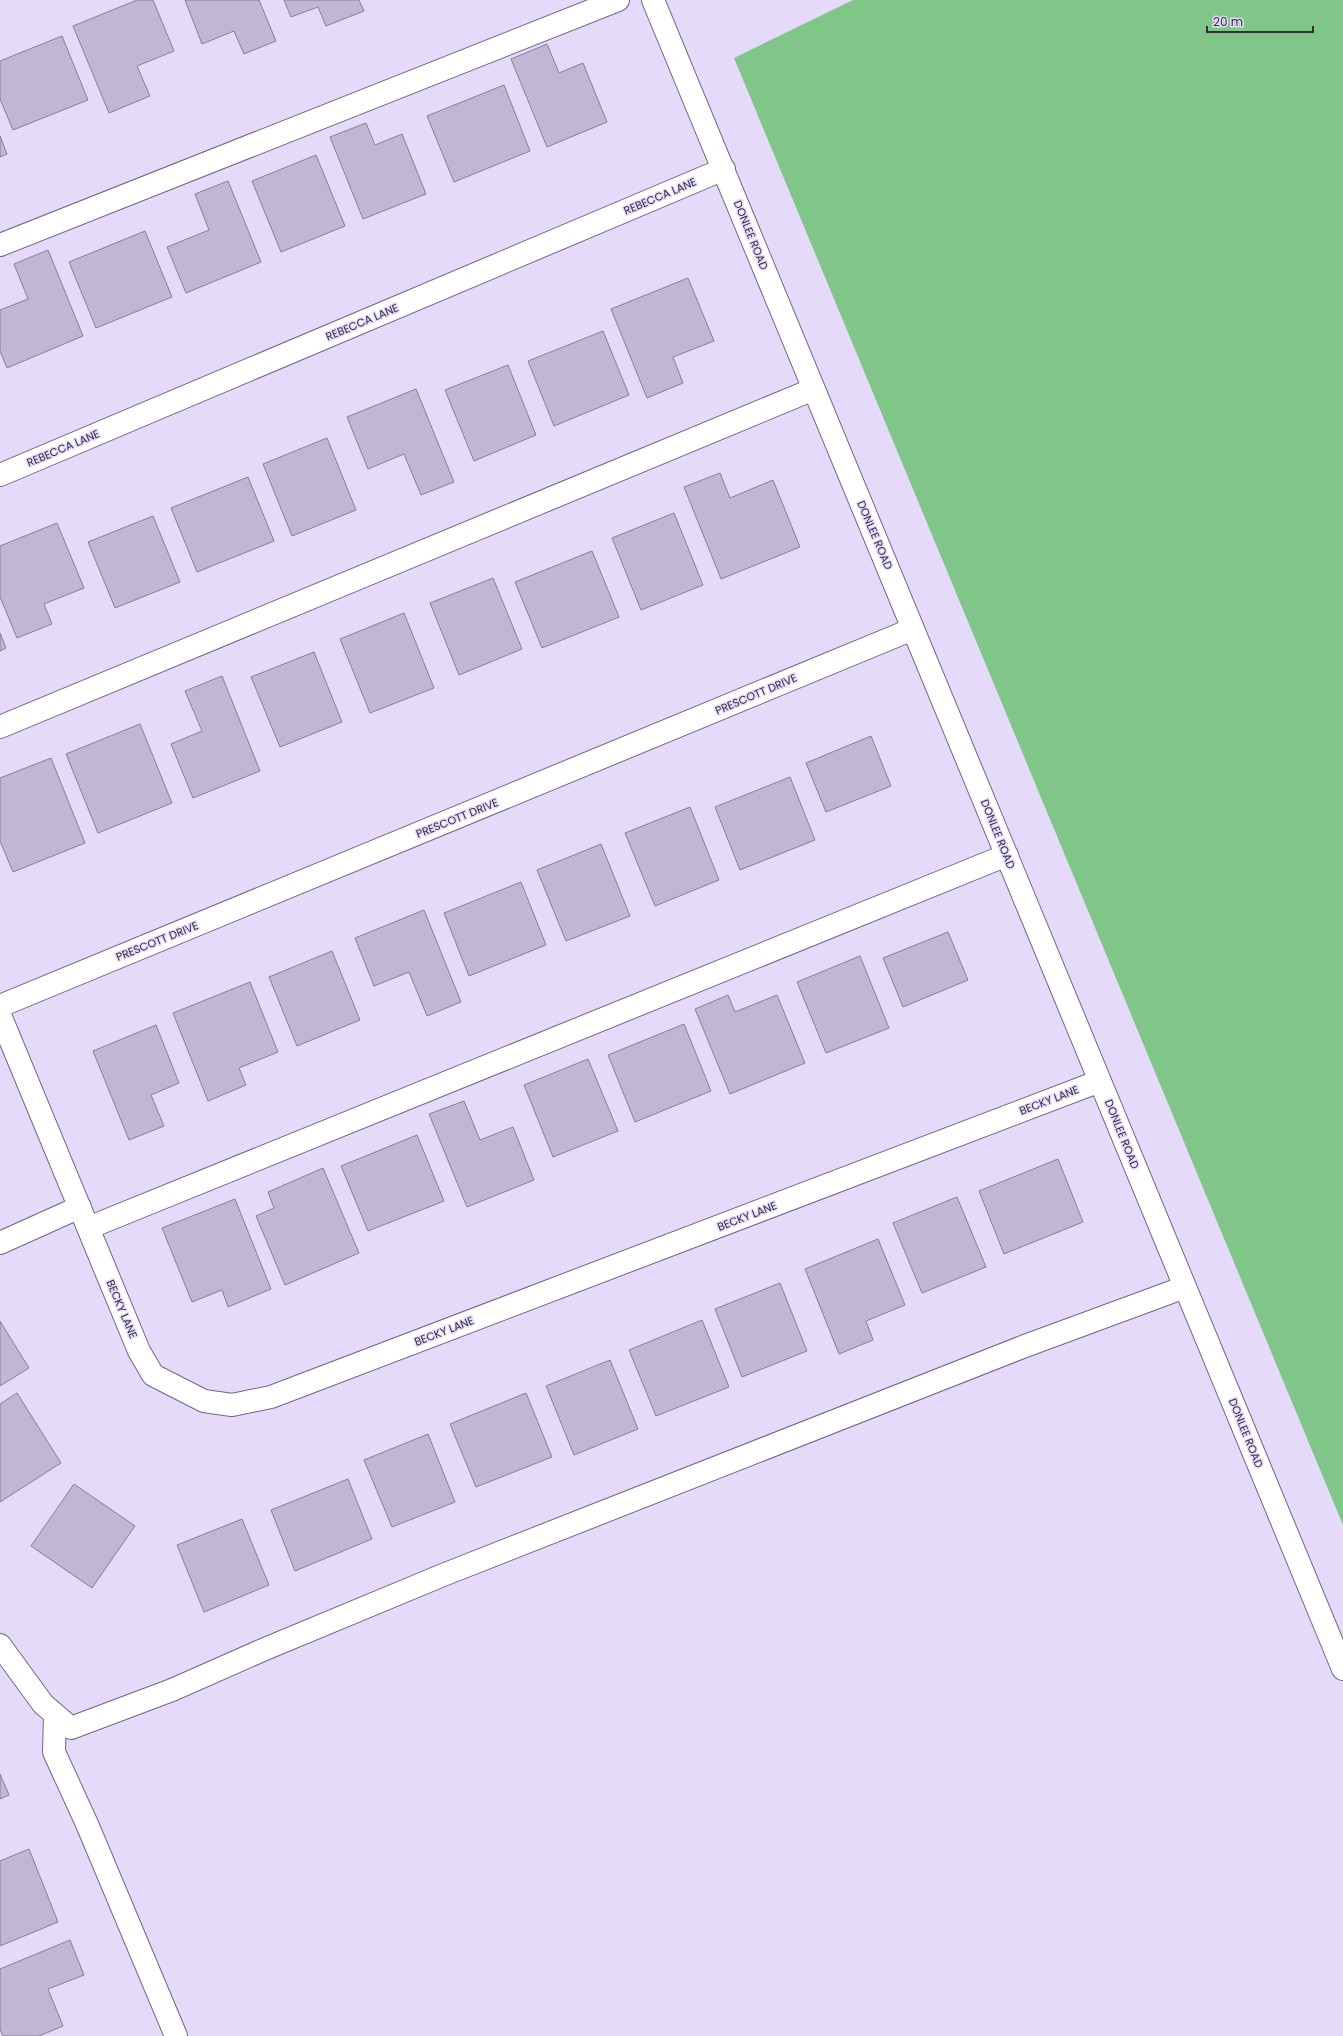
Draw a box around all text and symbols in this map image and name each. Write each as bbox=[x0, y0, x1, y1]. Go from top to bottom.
scale bar bbox=[1207, 8, 1313, 34]
text: 20 m bbox=[1213, 13, 1243, 30]
street label: REBECCA LANE bbox=[621, 173, 699, 219]
street label: DONLEE ROAD bbox=[730, 198, 772, 272]
street label: REBECCA LANE bbox=[323, 299, 401, 345]
street label: REBECCA LANE bbox=[24, 425, 102, 471]
street label: DONLEE ROAD bbox=[853, 498, 897, 572]
street label: PRESCOTT DRIVE bbox=[713, 670, 799, 718]
street label: PRESCOTT DRIVE bbox=[413, 794, 501, 842]
street label: DONLEE ROAD bbox=[977, 797, 1019, 871]
street label: PRESCOTT DRIVE bbox=[113, 917, 201, 965]
street label: BECKY LANE bbox=[1017, 1081, 1081, 1119]
street label: DONLEE ROAD bbox=[1101, 1097, 1143, 1171]
street label: BECKY LANE bbox=[715, 1197, 779, 1235]
street label: BECKY LANE bbox=[102, 1277, 142, 1341]
street label: BECKY LANE bbox=[412, 1312, 476, 1350]
street label: DONLEE ROAD bbox=[1225, 1396, 1267, 1470]

